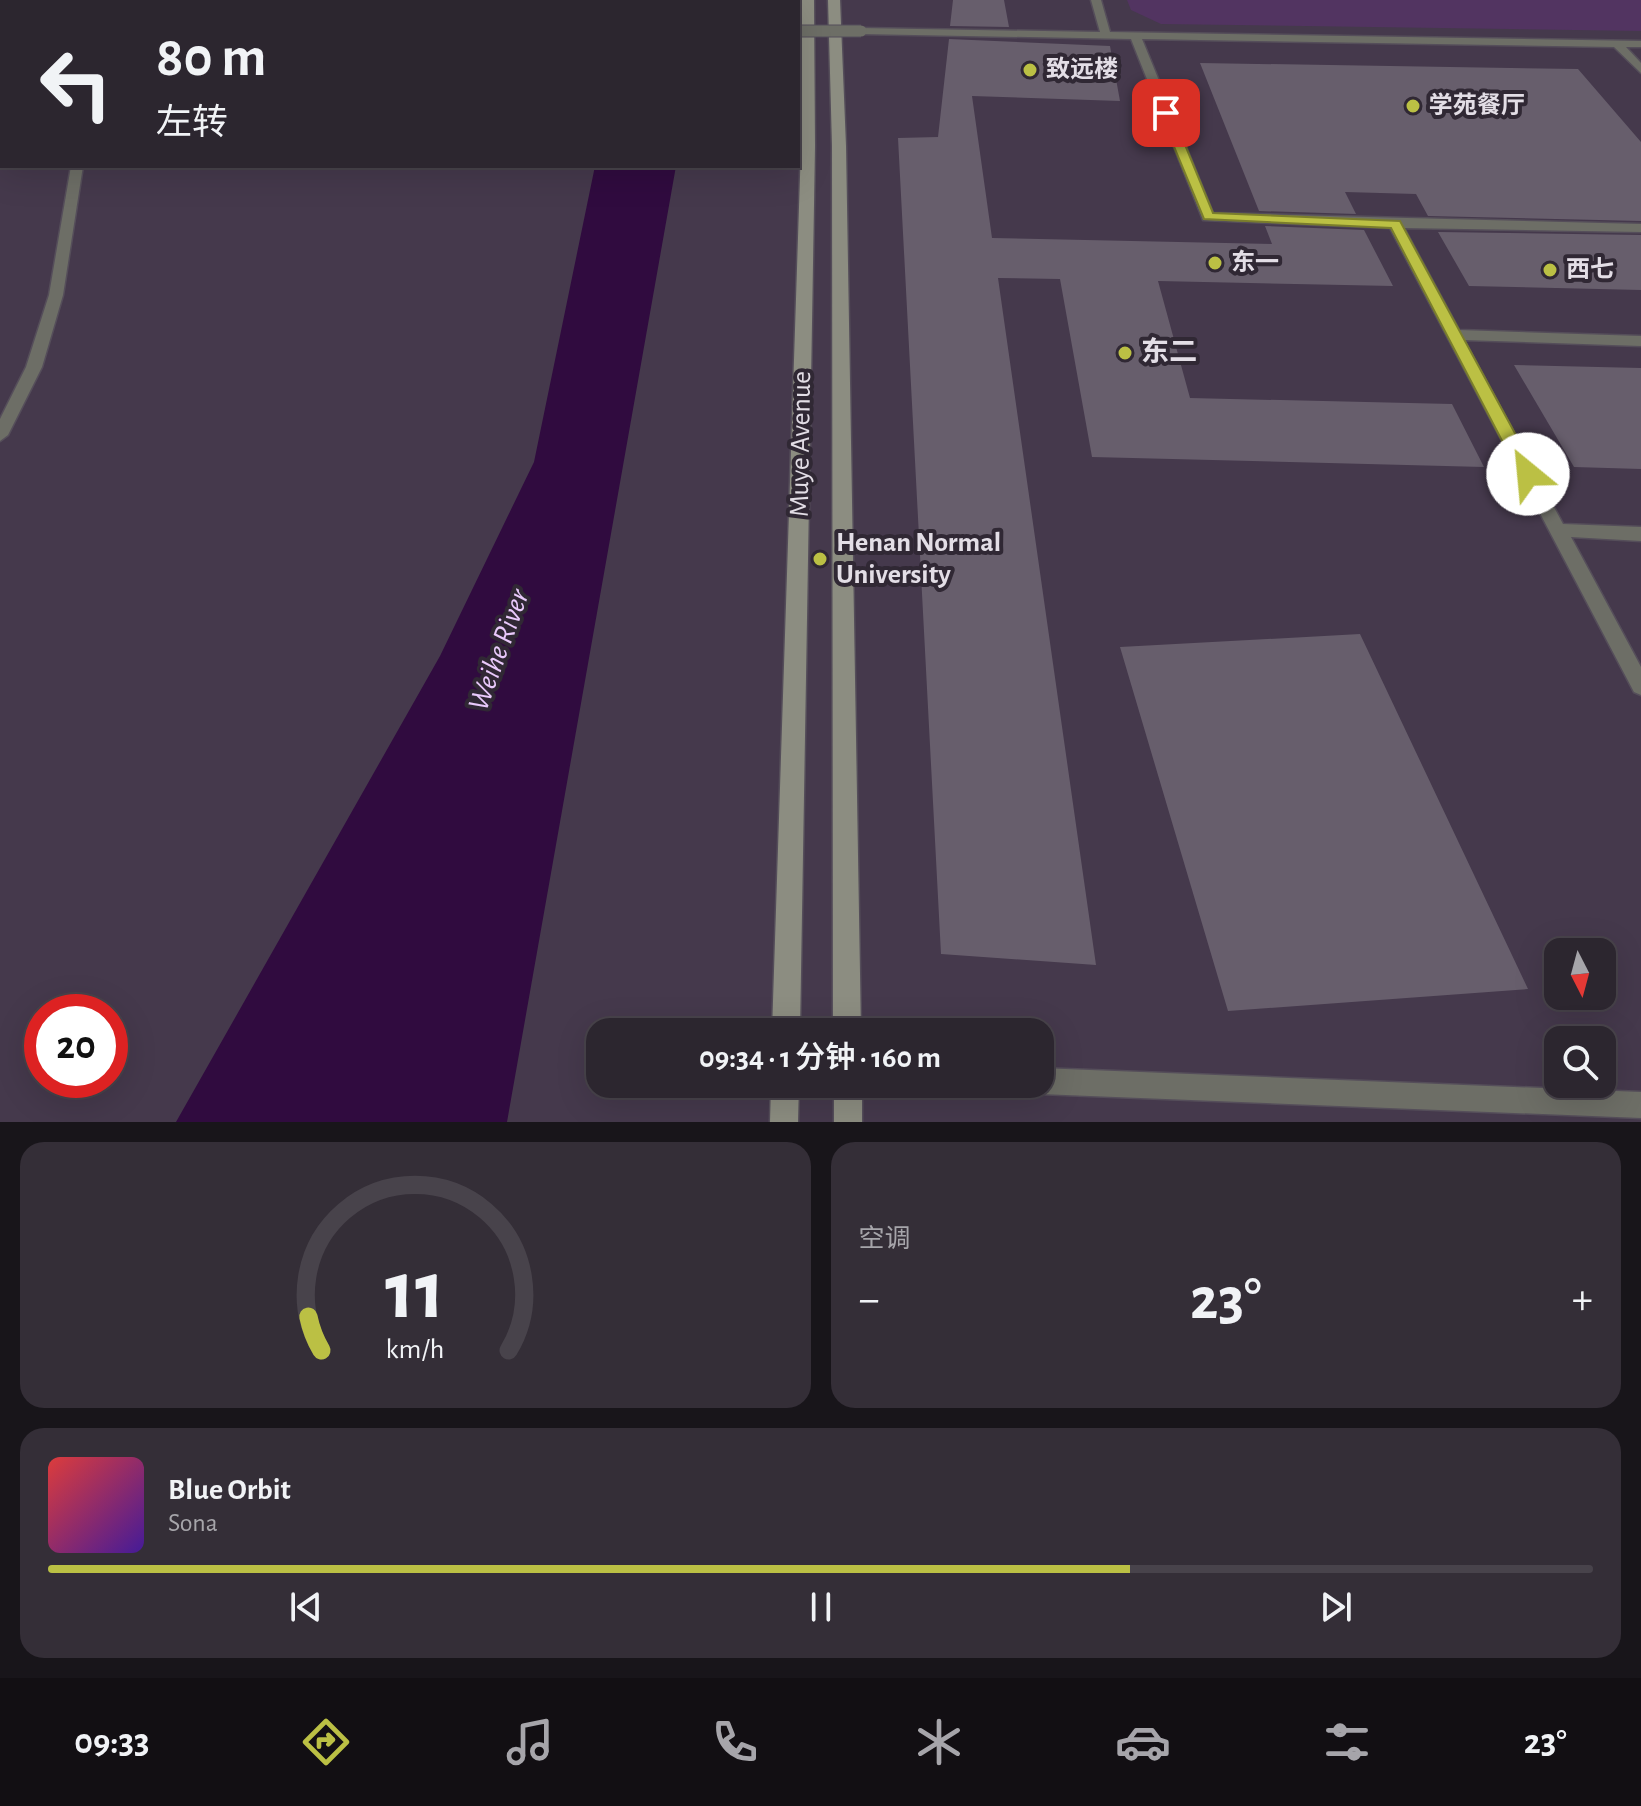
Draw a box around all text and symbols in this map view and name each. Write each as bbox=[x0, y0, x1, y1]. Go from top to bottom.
text: 80 m bbox=[156, 30, 266, 86]
icon: left bbox=[24, 32, 128, 136]
place label: 致远楼 bbox=[1046, 56, 1118, 82]
marker: 致远楼 bbox=[1021, 61, 1039, 79]
pin bbox=[1132, 79, 1200, 147]
icon: arrive bbox=[1144, 91, 1188, 135]
place label: 学苑餐厅 bbox=[1429, 92, 1525, 118]
marker: 学苑餐厅 bbox=[1404, 97, 1422, 115]
text: 左转 bbox=[156, 105, 228, 141]
place label: 东一 bbox=[1231, 249, 1279, 275]
marker: 东一 bbox=[1206, 254, 1224, 272]
place label: 西七 bbox=[1566, 256, 1614, 282]
marker: 西七 bbox=[1541, 261, 1559, 279]
place label: 东二 bbox=[1141, 336, 1197, 367]
marker: 东二 bbox=[1116, 344, 1134, 362]
street label: Muye Avenue bbox=[786, 371, 816, 517]
position arrow bbox=[1486, 432, 1570, 516]
place label: Henan Normal University bbox=[836, 529, 1001, 589]
marker: Henan Normal University bbox=[811, 550, 829, 568]
water label: Weihe River bbox=[463, 584, 535, 715]
north arrow bbox=[1544, 938, 1616, 1010]
map controls bbox=[1544, 938, 1616, 1098]
speed limit sign: 20 bbox=[24, 994, 128, 1098]
button: search bbox=[1544, 1026, 1616, 1098]
text: 09:34 · 1 分钟 · 160 m bbox=[699, 1043, 941, 1073]
text: 空调 bbox=[859, 1226, 911, 1252]
text: 11 bbox=[385, 1250, 445, 1334]
text: 23° bbox=[1190, 1270, 1262, 1330]
text: − bbox=[859, 1278, 880, 1322]
text: + bbox=[1572, 1278, 1593, 1322]
text: km/h bbox=[386, 1335, 445, 1364]
text: Blue Orbit bbox=[168, 1475, 291, 1505]
text: Sona bbox=[168, 1510, 218, 1536]
icon: previous bbox=[284, 1585, 328, 1629]
icon: pause bbox=[799, 1585, 843, 1629]
icon: next bbox=[1314, 1585, 1358, 1629]
icon: directions bbox=[298, 1714, 354, 1770]
icon: music bbox=[502, 1714, 558, 1770]
icon: phone bbox=[707, 1714, 763, 1770]
icon: climate bbox=[911, 1714, 967, 1770]
icon: car bbox=[1115, 1714, 1171, 1770]
icon: filters bbox=[1319, 1714, 1375, 1770]
text: 09:33 bbox=[74, 1724, 150, 1760]
text: 23° bbox=[1524, 1724, 1567, 1760]

